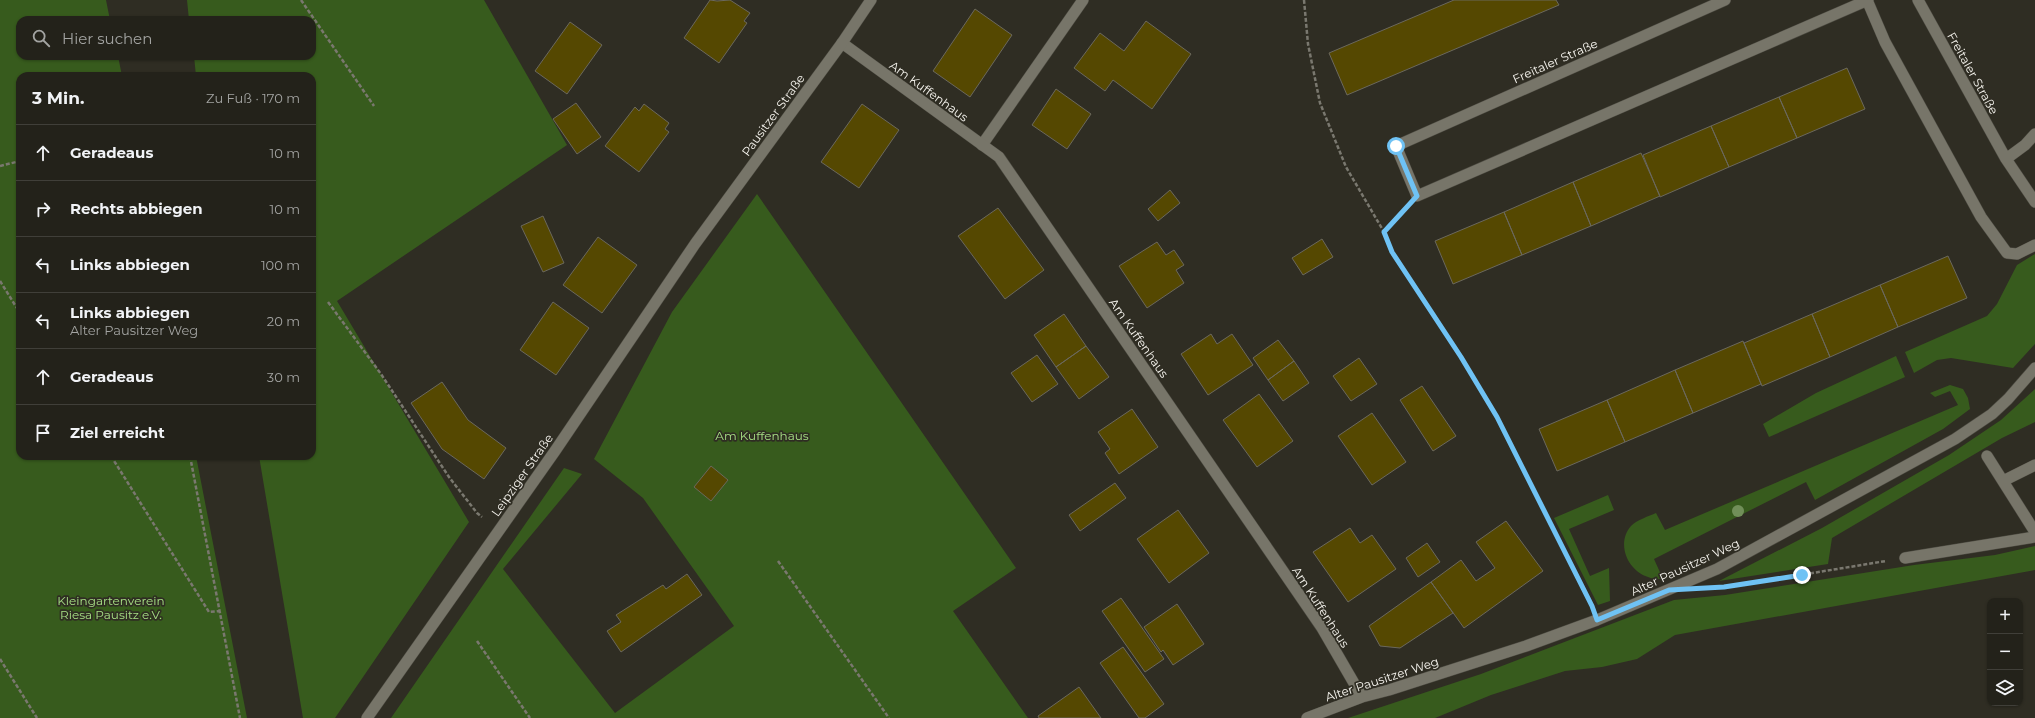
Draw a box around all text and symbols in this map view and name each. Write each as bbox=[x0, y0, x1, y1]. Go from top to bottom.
search box bbox=[16, 16, 316, 60]
icon: search bbox=[30, 27, 52, 49]
text: Hier suchen bbox=[62, 29, 152, 48]
street label: Freitaler Straße bbox=[1944, 29, 2002, 117]
street label: Freitaler Straße bbox=[1510, 36, 1600, 86]
street label: Am Kuffenhaus bbox=[887, 57, 971, 125]
street label: Pausitzer Straße bbox=[738, 71, 808, 159]
text: 3 Min. bbox=[32, 88, 84, 108]
text: Zu Fuß · 170 m bbox=[206, 90, 300, 106]
route start bbox=[1387, 137, 1405, 155]
icon: ahead bbox=[32, 142, 54, 164]
text: Geradeaus bbox=[70, 143, 153, 162]
text: 10 m bbox=[270, 145, 300, 161]
icon: right bbox=[32, 198, 54, 220]
text: Rechts abbiegen bbox=[70, 199, 203, 218]
text: 10 m bbox=[270, 201, 300, 217]
icon: left bbox=[32, 254, 54, 276]
text: Links abbiegen bbox=[70, 255, 190, 274]
text: 100 m bbox=[261, 257, 300, 273]
street label: Am Kuffenhaus bbox=[1106, 295, 1172, 381]
text: Links abbiegen bbox=[70, 303, 190, 322]
icon: left bbox=[32, 310, 54, 332]
text: 20 m bbox=[267, 313, 300, 329]
text: Alter Pausitzer Weg bbox=[70, 322, 198, 338]
icon: ahead bbox=[32, 366, 54, 388]
text: Geradeaus bbox=[70, 367, 153, 386]
text: 30 m bbox=[267, 369, 300, 385]
icon: arrive bbox=[32, 422, 54, 444]
text: Ziel erreicht bbox=[70, 423, 165, 442]
park label: Am Kuffenhaus bbox=[715, 428, 809, 443]
street label: Leipziger Straße bbox=[488, 431, 556, 519]
street label: Alter Pausitzer Weg bbox=[1628, 535, 1742, 599]
street label: Am Kuffenhaus bbox=[1289, 564, 1353, 650]
route end bbox=[1793, 566, 1811, 584]
park label: Kleingartenverein Riesa Pausitz e.V. bbox=[57, 593, 165, 622]
map controls bbox=[1987, 598, 2023, 706]
button: + bbox=[1987, 598, 2023, 634]
button: − bbox=[1987, 634, 2023, 670]
street label: Alter Pausitzer Weg bbox=[1323, 654, 1441, 704]
button: layers bbox=[1987, 670, 2023, 706]

